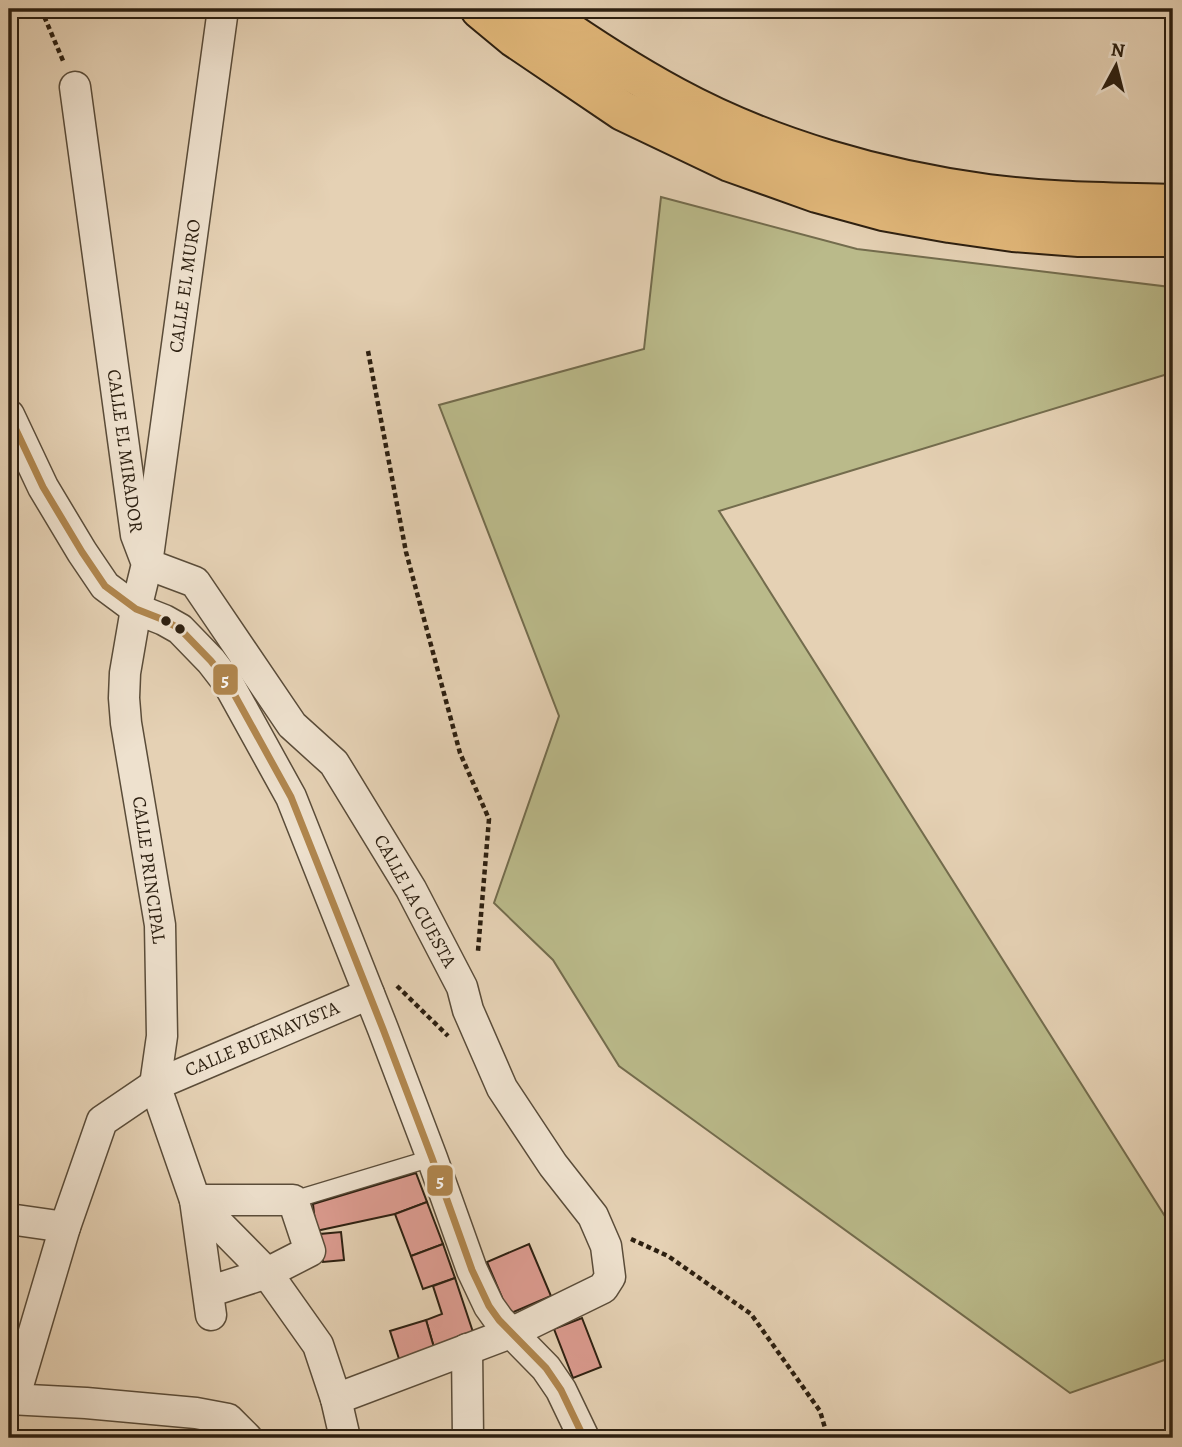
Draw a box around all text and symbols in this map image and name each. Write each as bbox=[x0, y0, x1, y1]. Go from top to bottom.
north arrow bbox=[1080, 32, 1150, 102]
text: N bbox=[1109, 36, 1127, 64]
street label: CALLE EL MURO bbox=[163, 217, 207, 355]
street label: CALLE EL MIRADOR bbox=[101, 368, 149, 535]
unlabelled marker bbox=[159, 614, 173, 628]
unlabelled marker bbox=[173, 622, 187, 636]
line badge: 5 bbox=[212, 663, 239, 696]
text: 5 bbox=[221, 667, 229, 693]
street label: CALLE PRINCIPAL bbox=[126, 795, 172, 946]
street label: CALLE LA CUESTA bbox=[368, 830, 463, 973]
street label: CALLE BUENAVISTA bbox=[181, 994, 344, 1083]
line badge: 5 bbox=[426, 1164, 454, 1197]
text: 5 bbox=[436, 1168, 444, 1194]

